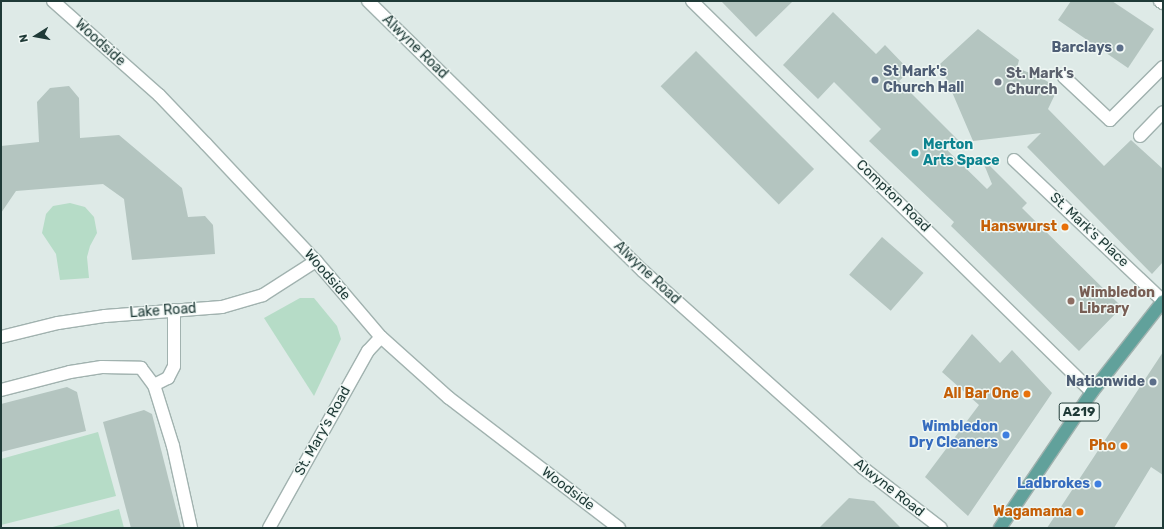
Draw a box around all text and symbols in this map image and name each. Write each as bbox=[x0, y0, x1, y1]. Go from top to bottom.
street label: Alwyne Road bbox=[379, 12, 451, 82]
north arrow bbox=[16, 16, 56, 56]
street label: Woodside bbox=[71, 16, 129, 70]
text: N bbox=[17, 33, 31, 44]
place label: Barclays bbox=[1051, 40, 1112, 56]
marker: Barclays bbox=[1115, 43, 1125, 53]
place label: St Mark's Church Hall bbox=[883, 64, 964, 96]
place label: St. Mark's Church bbox=[1006, 66, 1074, 98]
marker: St Mark's Church Hall bbox=[870, 75, 880, 85]
marker: St. Mark's Church bbox=[993, 77, 1003, 87]
place label: Merton Arts Space bbox=[923, 137, 1000, 170]
marker: Merton Arts Space bbox=[910, 148, 920, 158]
street label: Compton Road bbox=[852, 156, 934, 236]
street label: St. Mark's Place bbox=[1046, 189, 1132, 271]
place label: Hanswurst bbox=[980, 219, 1057, 235]
marker: Hanswurst bbox=[1060, 222, 1070, 232]
street label: Alwyne Road bbox=[610, 238, 684, 308]
street label: Woodside bbox=[300, 246, 354, 304]
place label: Wimbledon Library bbox=[1079, 285, 1155, 318]
marker: Wimbledon Library bbox=[1066, 296, 1076, 306]
street label: Lake Road bbox=[129, 300, 197, 322]
place label: Nationwide bbox=[1066, 374, 1145, 390]
marker: Nationwide bbox=[1148, 377, 1158, 387]
street label: St. Mary's Road bbox=[292, 383, 354, 479]
place label: All Bar One bbox=[943, 386, 1019, 402]
marker: All Bar One bbox=[1022, 389, 1032, 399]
road number: A219 bbox=[1058, 401, 1100, 423]
place label: Wimbledon Dry Cleaners bbox=[908, 419, 998, 452]
marker: Wimbledon Dry Cleaners bbox=[1001, 430, 1011, 440]
place label: Pho bbox=[1089, 438, 1116, 454]
marker: Pho bbox=[1119, 441, 1129, 451]
street label: Alwyne Road bbox=[850, 455, 928, 521]
street label: Woodside bbox=[538, 464, 598, 514]
place label: Ladbrokes bbox=[1017, 476, 1090, 492]
marker: Ladbrokes bbox=[1093, 479, 1103, 489]
place label: Wagamama bbox=[993, 504, 1072, 520]
marker: Wagamama bbox=[1075, 507, 1085, 517]

